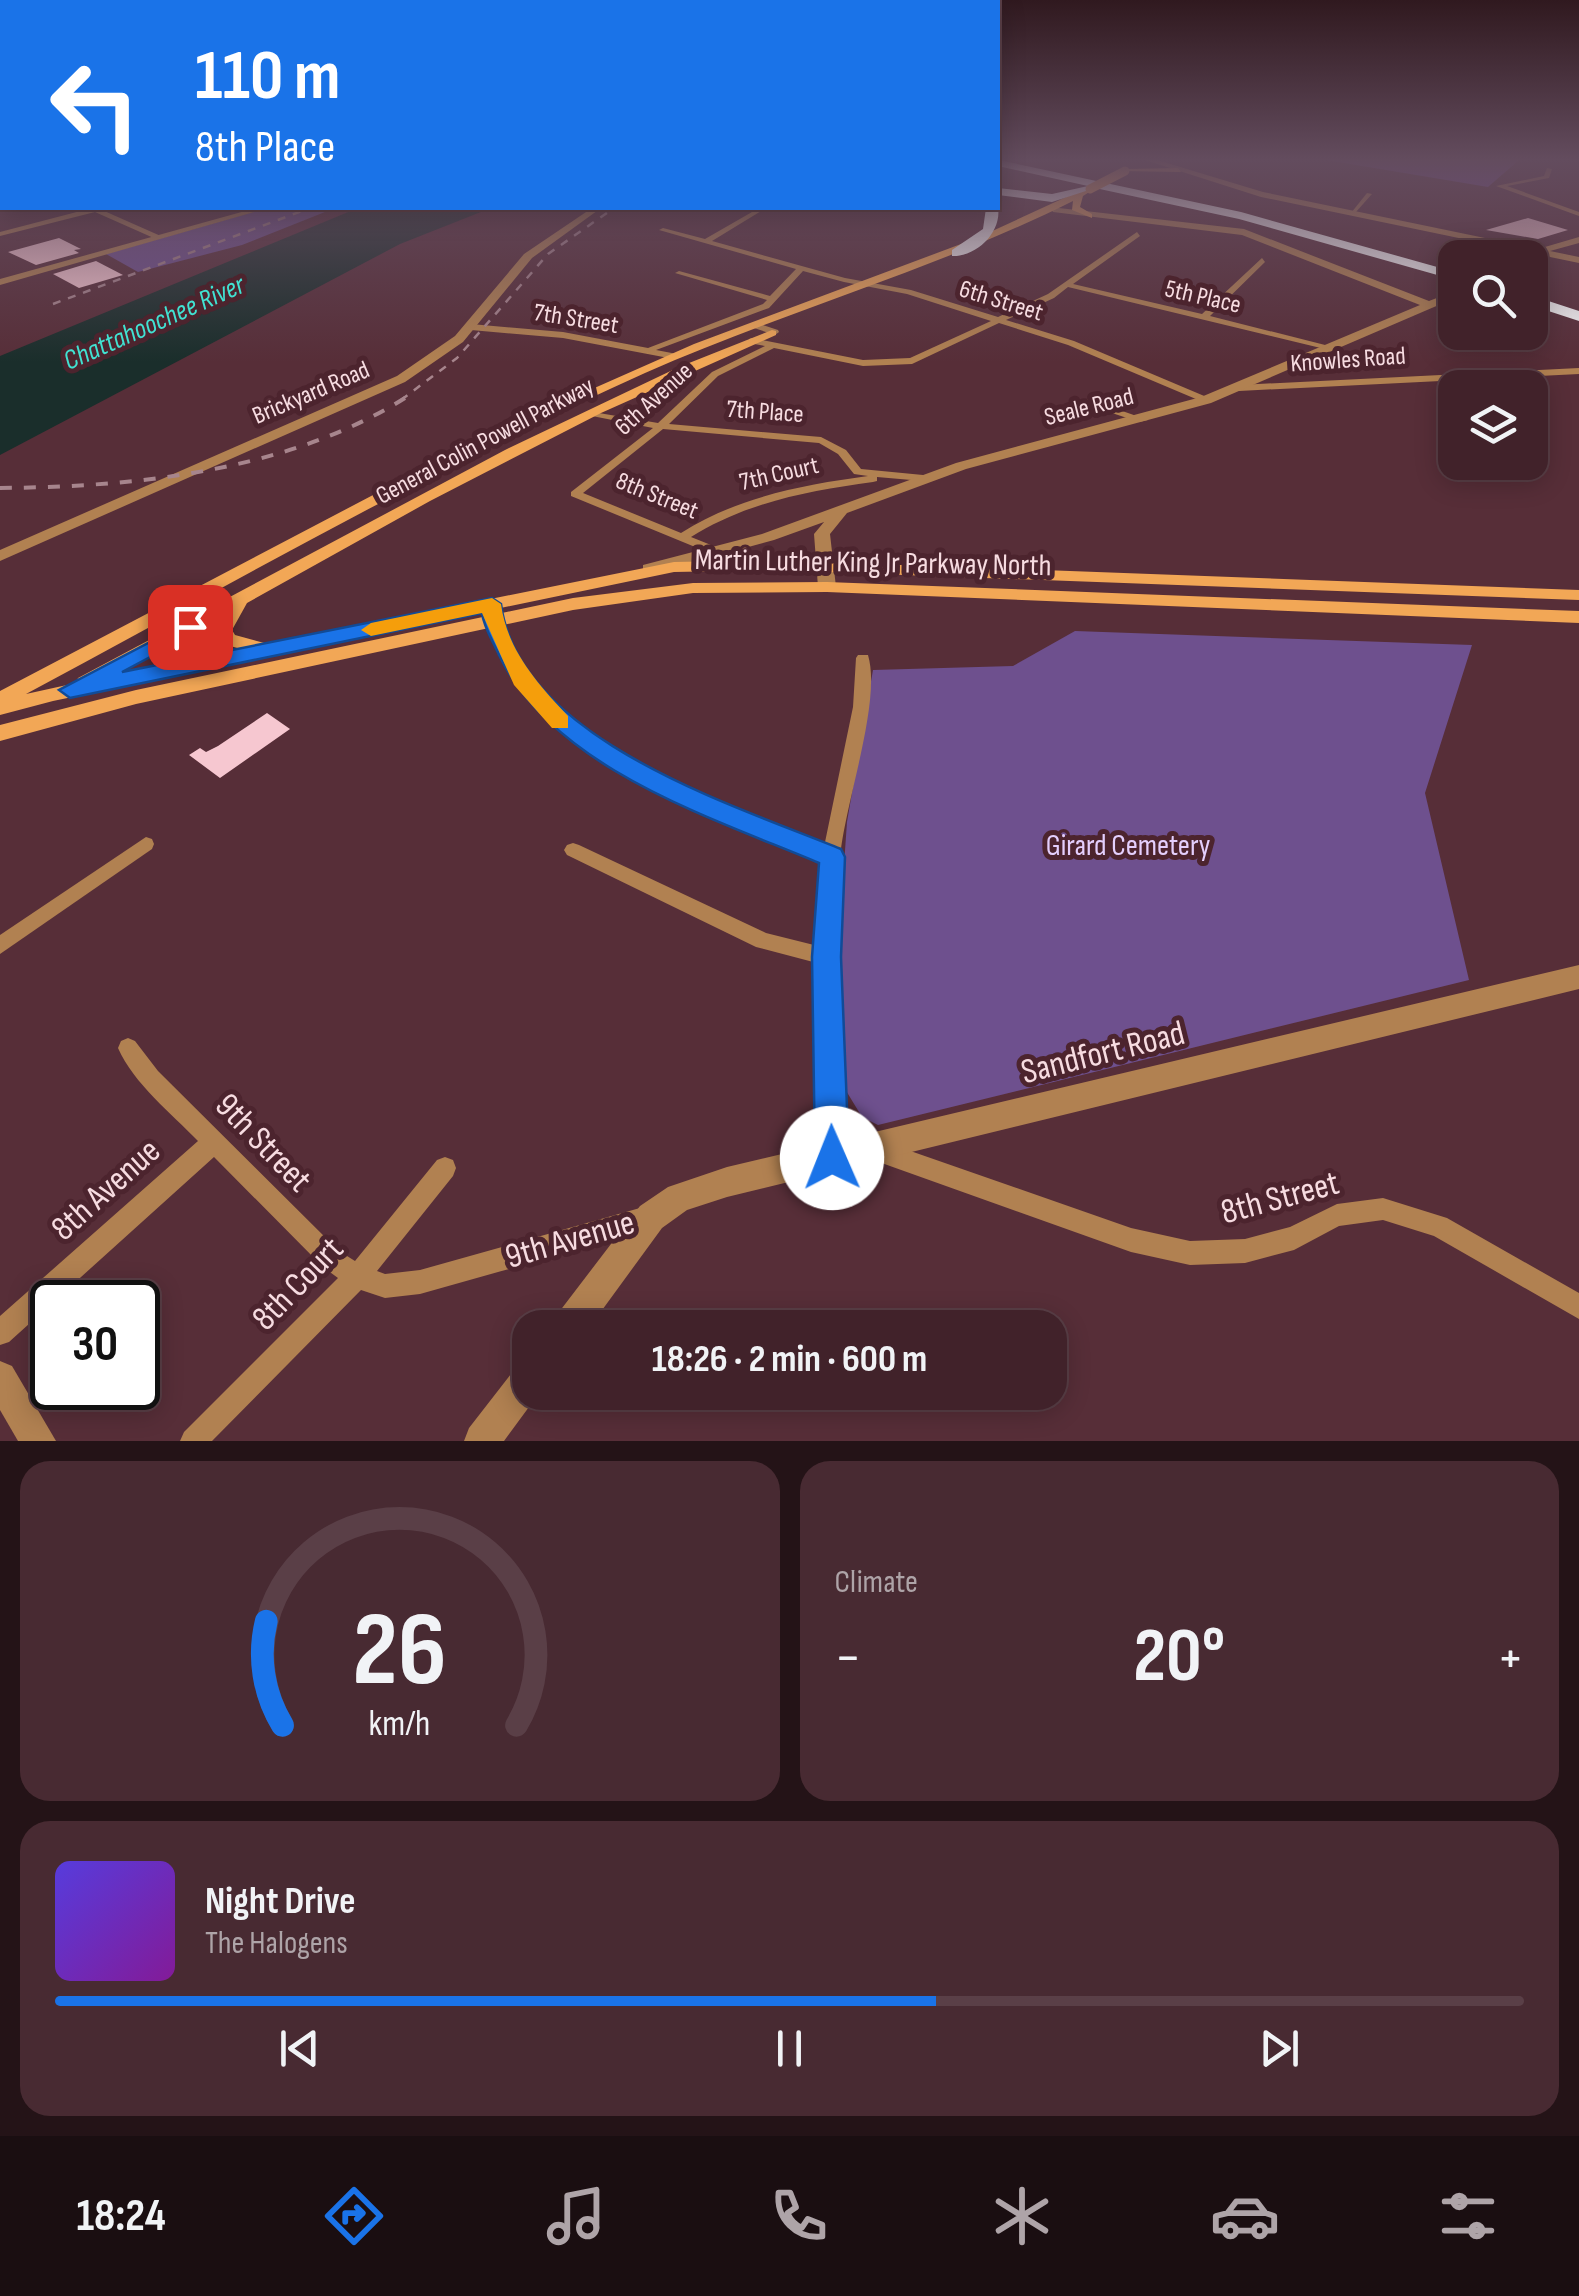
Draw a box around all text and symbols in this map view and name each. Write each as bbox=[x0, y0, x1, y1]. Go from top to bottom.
text: 110 m bbox=[195, 35, 341, 119]
icon: left bbox=[30, 40, 160, 170]
text: 8th Place bbox=[195, 120, 335, 175]
map controls bbox=[1438, 240, 1548, 480]
button: search bbox=[1438, 240, 1548, 350]
water label: Chattahoochee River bbox=[58, 268, 251, 378]
street label: 5th Place bbox=[1162, 273, 1244, 321]
street label: 6th Street bbox=[955, 274, 1047, 328]
street label: 7th Street bbox=[531, 297, 621, 341]
street label: Knowles Road bbox=[1289, 341, 1407, 379]
street label: Brickyard Road bbox=[248, 354, 374, 432]
street label: 6th Avenue bbox=[609, 356, 699, 442]
street label: General Colin Powell Parkway bbox=[371, 370, 600, 512]
button: layers bbox=[1438, 370, 1548, 480]
street label: Seale Road bbox=[1041, 381, 1137, 433]
street label: 7th Place bbox=[725, 394, 805, 430]
street label: 7th Court bbox=[736, 450, 822, 498]
street label: 8th Street bbox=[611, 466, 703, 526]
street label: Martin Luther King Jr Parkway North bbox=[694, 542, 1052, 584]
pin bbox=[148, 585, 233, 670]
icon: arrive bbox=[163, 600, 218, 655]
park label: Girard Cemetery bbox=[1046, 828, 1211, 864]
street label: Sandfort Road bbox=[1017, 1012, 1189, 1094]
street label: 9th Street bbox=[206, 1085, 320, 1201]
position arrow bbox=[780, 1106, 884, 1210]
street label: 8th Avenue bbox=[43, 1130, 169, 1250]
street label: 8th Street bbox=[1216, 1162, 1344, 1234]
street label: 9th Avenue bbox=[500, 1201, 640, 1279]
street label: 8th Court bbox=[243, 1228, 353, 1340]
speed limit sign: 30 bbox=[30, 1280, 160, 1410]
text: 18:26 · 2 min · 600 m bbox=[652, 1337, 927, 1382]
text: Climate bbox=[835, 1563, 918, 1602]
text: 26 bbox=[352, 1589, 447, 1714]
text: 20° bbox=[1133, 1612, 1225, 1703]
text: − bbox=[835, 1625, 861, 1692]
text: + bbox=[1497, 1625, 1524, 1692]
text: km/h bbox=[369, 1703, 431, 1746]
text: Night Drive bbox=[205, 1879, 356, 1924]
text: The Halogens bbox=[205, 1924, 348, 1963]
icon: previous bbox=[272, 2021, 327, 2076]
icon: pause bbox=[762, 2021, 817, 2076]
icon: next bbox=[1252, 2021, 1307, 2076]
icon: directions bbox=[319, 2181, 389, 2251]
icon: music bbox=[541, 2181, 611, 2251]
icon: phone bbox=[764, 2181, 834, 2251]
icon: climate bbox=[987, 2181, 1057, 2251]
icon: car bbox=[1210, 2181, 1280, 2251]
icon: filters bbox=[1433, 2181, 1503, 2251]
text: 18:24 bbox=[76, 2189, 166, 2244]

